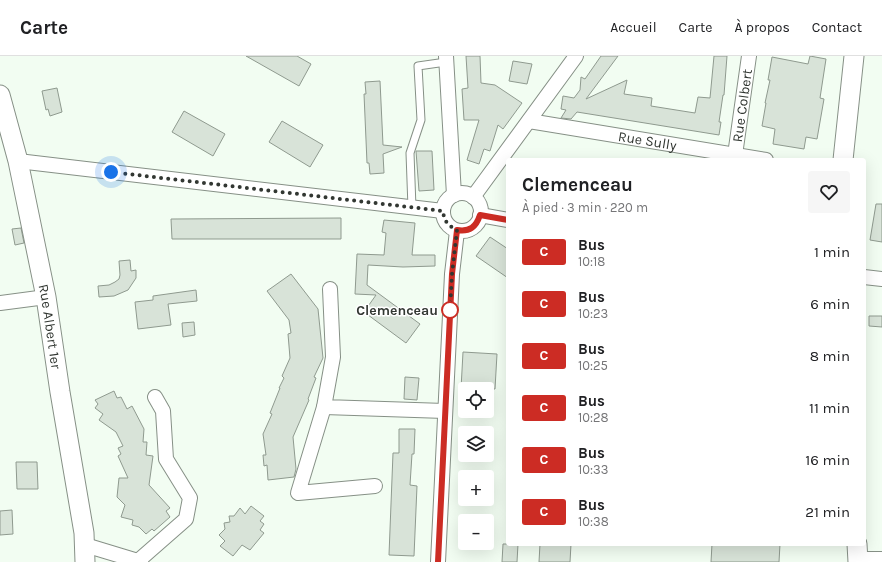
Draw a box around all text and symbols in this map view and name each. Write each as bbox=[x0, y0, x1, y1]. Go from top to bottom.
text: Carte bbox=[20, 17, 68, 39]
text: Accueil bbox=[610, 19, 657, 36]
text: Carte bbox=[679, 19, 712, 36]
text: À propos bbox=[734, 19, 790, 36]
text: Contact bbox=[812, 19, 862, 36]
street label: Rue Colbert bbox=[729, 68, 756, 143]
street label: Rue Sully bbox=[617, 128, 678, 154]
your location bbox=[101, 162, 121, 182]
button: heart bbox=[808, 171, 850, 213]
text: Clemenceau bbox=[522, 174, 633, 196]
text: À pied · 3 min · 220 m bbox=[522, 200, 648, 215]
text: Bus bbox=[578, 236, 605, 254]
text: C bbox=[540, 243, 548, 260]
text: 1 min bbox=[814, 243, 850, 261]
text: 10:18 bbox=[578, 254, 605, 269]
street label: Rue Albert 1er bbox=[35, 283, 65, 371]
text: Bus bbox=[578, 288, 605, 306]
text: C bbox=[540, 295, 548, 312]
text: 6 min bbox=[810, 295, 850, 313]
marker: Clemenceau bbox=[441, 301, 459, 319]
place label: Clemenceau bbox=[356, 302, 438, 319]
text: 10:23 bbox=[578, 306, 608, 321]
text: Bus bbox=[578, 340, 605, 358]
text: C bbox=[540, 347, 548, 364]
text: 8 min bbox=[810, 347, 850, 365]
text: 10:25 bbox=[578, 358, 608, 373]
map controls bbox=[458, 382, 494, 550]
button: locate bbox=[458, 382, 494, 418]
text: Bus bbox=[578, 392, 605, 410]
text: C bbox=[540, 399, 548, 416]
text: 11 min bbox=[809, 399, 850, 417]
text: 10:28 bbox=[578, 410, 609, 425]
button: layers bbox=[458, 426, 494, 462]
text: Bus bbox=[578, 444, 605, 462]
text: C bbox=[540, 451, 548, 468]
text: 16 min bbox=[805, 451, 850, 469]
text: 10:33 bbox=[578, 462, 608, 477]
button: + bbox=[458, 470, 494, 506]
text: Bus bbox=[578, 496, 605, 514]
text: C bbox=[540, 503, 548, 520]
text: 21 min bbox=[805, 503, 850, 521]
button: − bbox=[458, 514, 494, 550]
text: 10:38 bbox=[578, 514, 609, 529]

